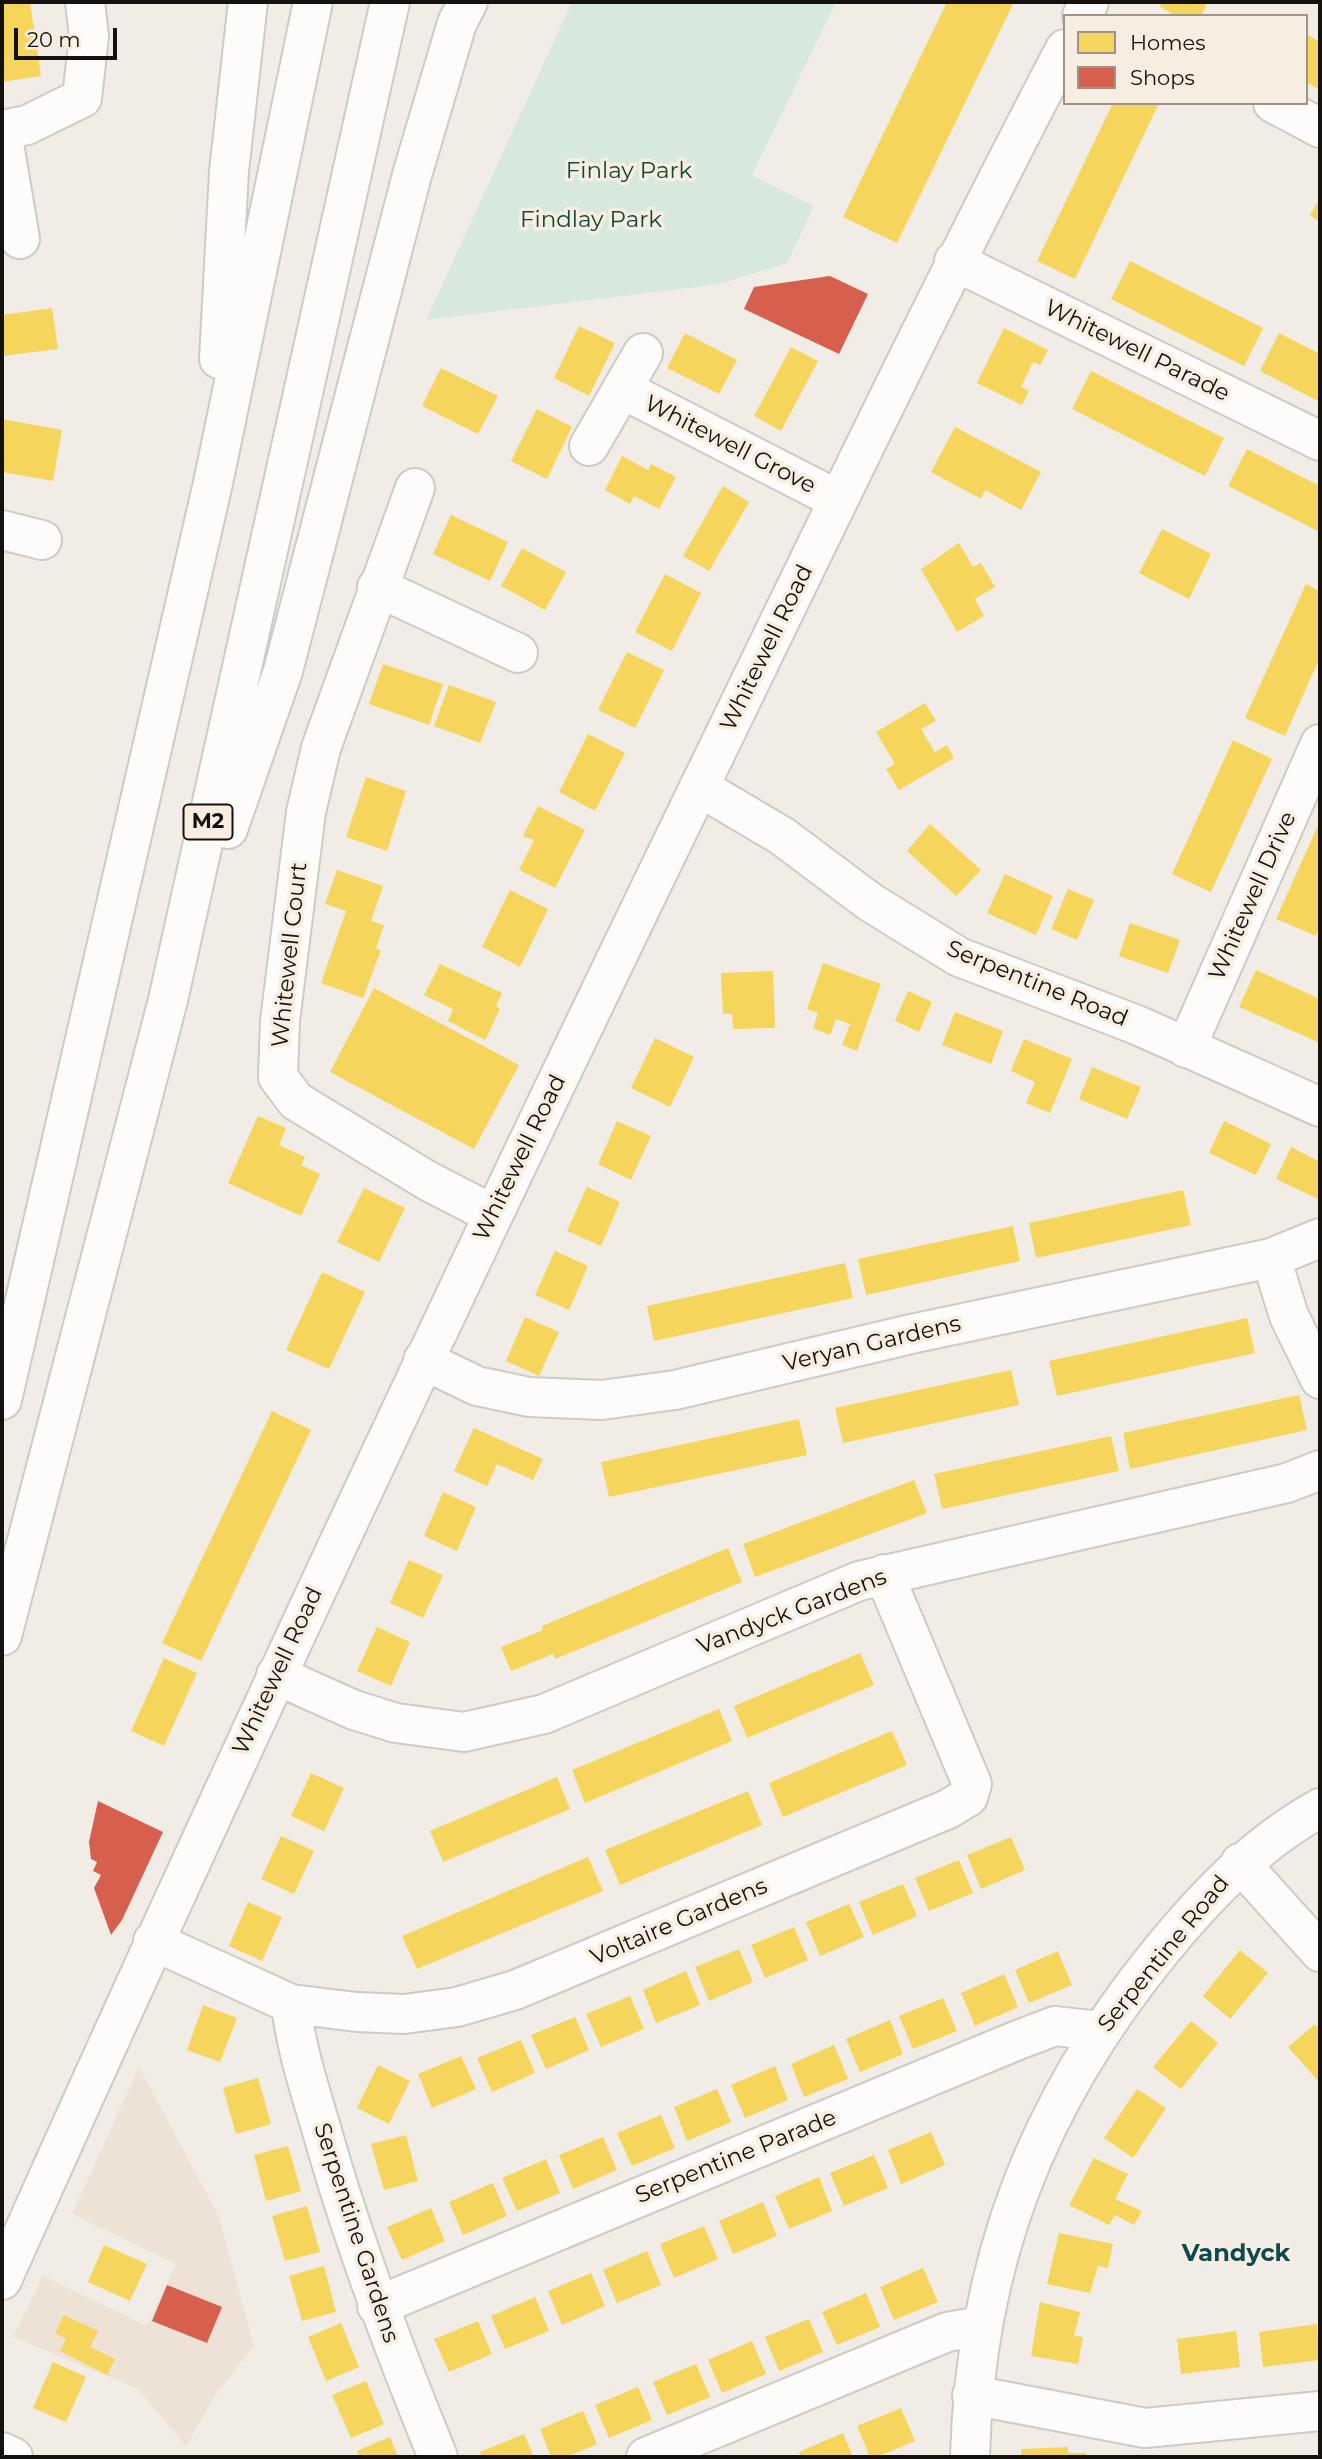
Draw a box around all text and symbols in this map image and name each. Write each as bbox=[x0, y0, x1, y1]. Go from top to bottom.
scale bar bbox=[18, 14, 121, 58]
legend bbox=[1063, 14, 1308, 105]
text: 20 m bbox=[27, 27, 81, 52]
text: Homes bbox=[1130, 30, 1205, 55]
text: Shops bbox=[1130, 65, 1195, 90]
park label: Finlay Park bbox=[566, 157, 692, 185]
park label: Findlay Park bbox=[520, 206, 662, 234]
street label: Whitewell Parade bbox=[1040, 294, 1234, 408]
street label: Whitewell Grove bbox=[640, 390, 820, 500]
street label: Whitewell Road bbox=[715, 560, 819, 736]
road number: M2 bbox=[184, 804, 232, 840]
street label: Whitewell Drive bbox=[1203, 807, 1303, 985]
street label: Whitewell Court bbox=[267, 861, 313, 1049]
street label: Serpentine Road bbox=[942, 935, 1132, 1033]
street label: Whitewell Road bbox=[468, 1070, 572, 1246]
street label: Veryan Gardens bbox=[780, 1310, 964, 1378]
street label: Vandyck Gardens bbox=[693, 1563, 891, 1661]
street label: Whitewell Road bbox=[227, 1583, 329, 1759]
street label: Serpentine Road bbox=[1092, 1870, 1236, 2038]
street label: Voltaire Gardens bbox=[587, 1872, 771, 1972]
street label: Serpentine Parade bbox=[632, 2104, 840, 2210]
street label: Serpentine Gardens bbox=[307, 2120, 405, 2346]
district label: Vandyck bbox=[1182, 2240, 1290, 2268]

